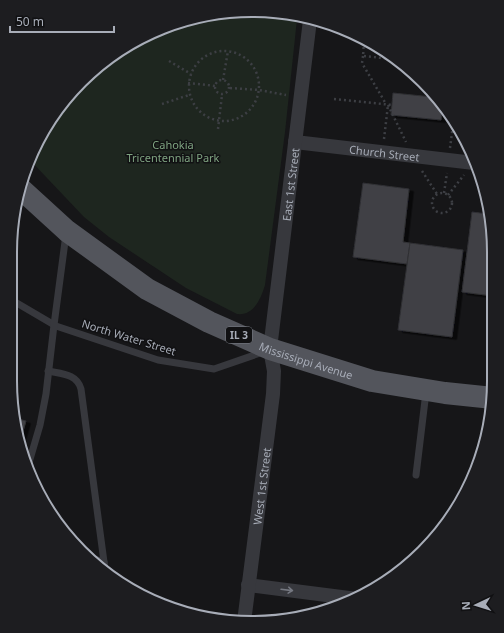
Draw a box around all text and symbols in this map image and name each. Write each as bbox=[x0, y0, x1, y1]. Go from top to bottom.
scale bar bbox=[10, 8, 114, 34]
text: 50 m bbox=[16, 13, 44, 30]
park label: Cahokia Tricentennial Park bbox=[127, 137, 220, 165]
street label: Church Street bbox=[348, 141, 420, 164]
street label: East 1st Street bbox=[278, 147, 302, 222]
street label: North Water Street bbox=[80, 316, 178, 358]
road number: IL 3 bbox=[226, 327, 252, 343]
street label: Mississippi Avenue bbox=[257, 338, 355, 382]
street label: West 1st Street bbox=[249, 447, 274, 526]
north arrow bbox=[456, 585, 496, 625]
one-way arrow bbox=[280, 586, 293, 594]
text: N bbox=[458, 601, 473, 611]

